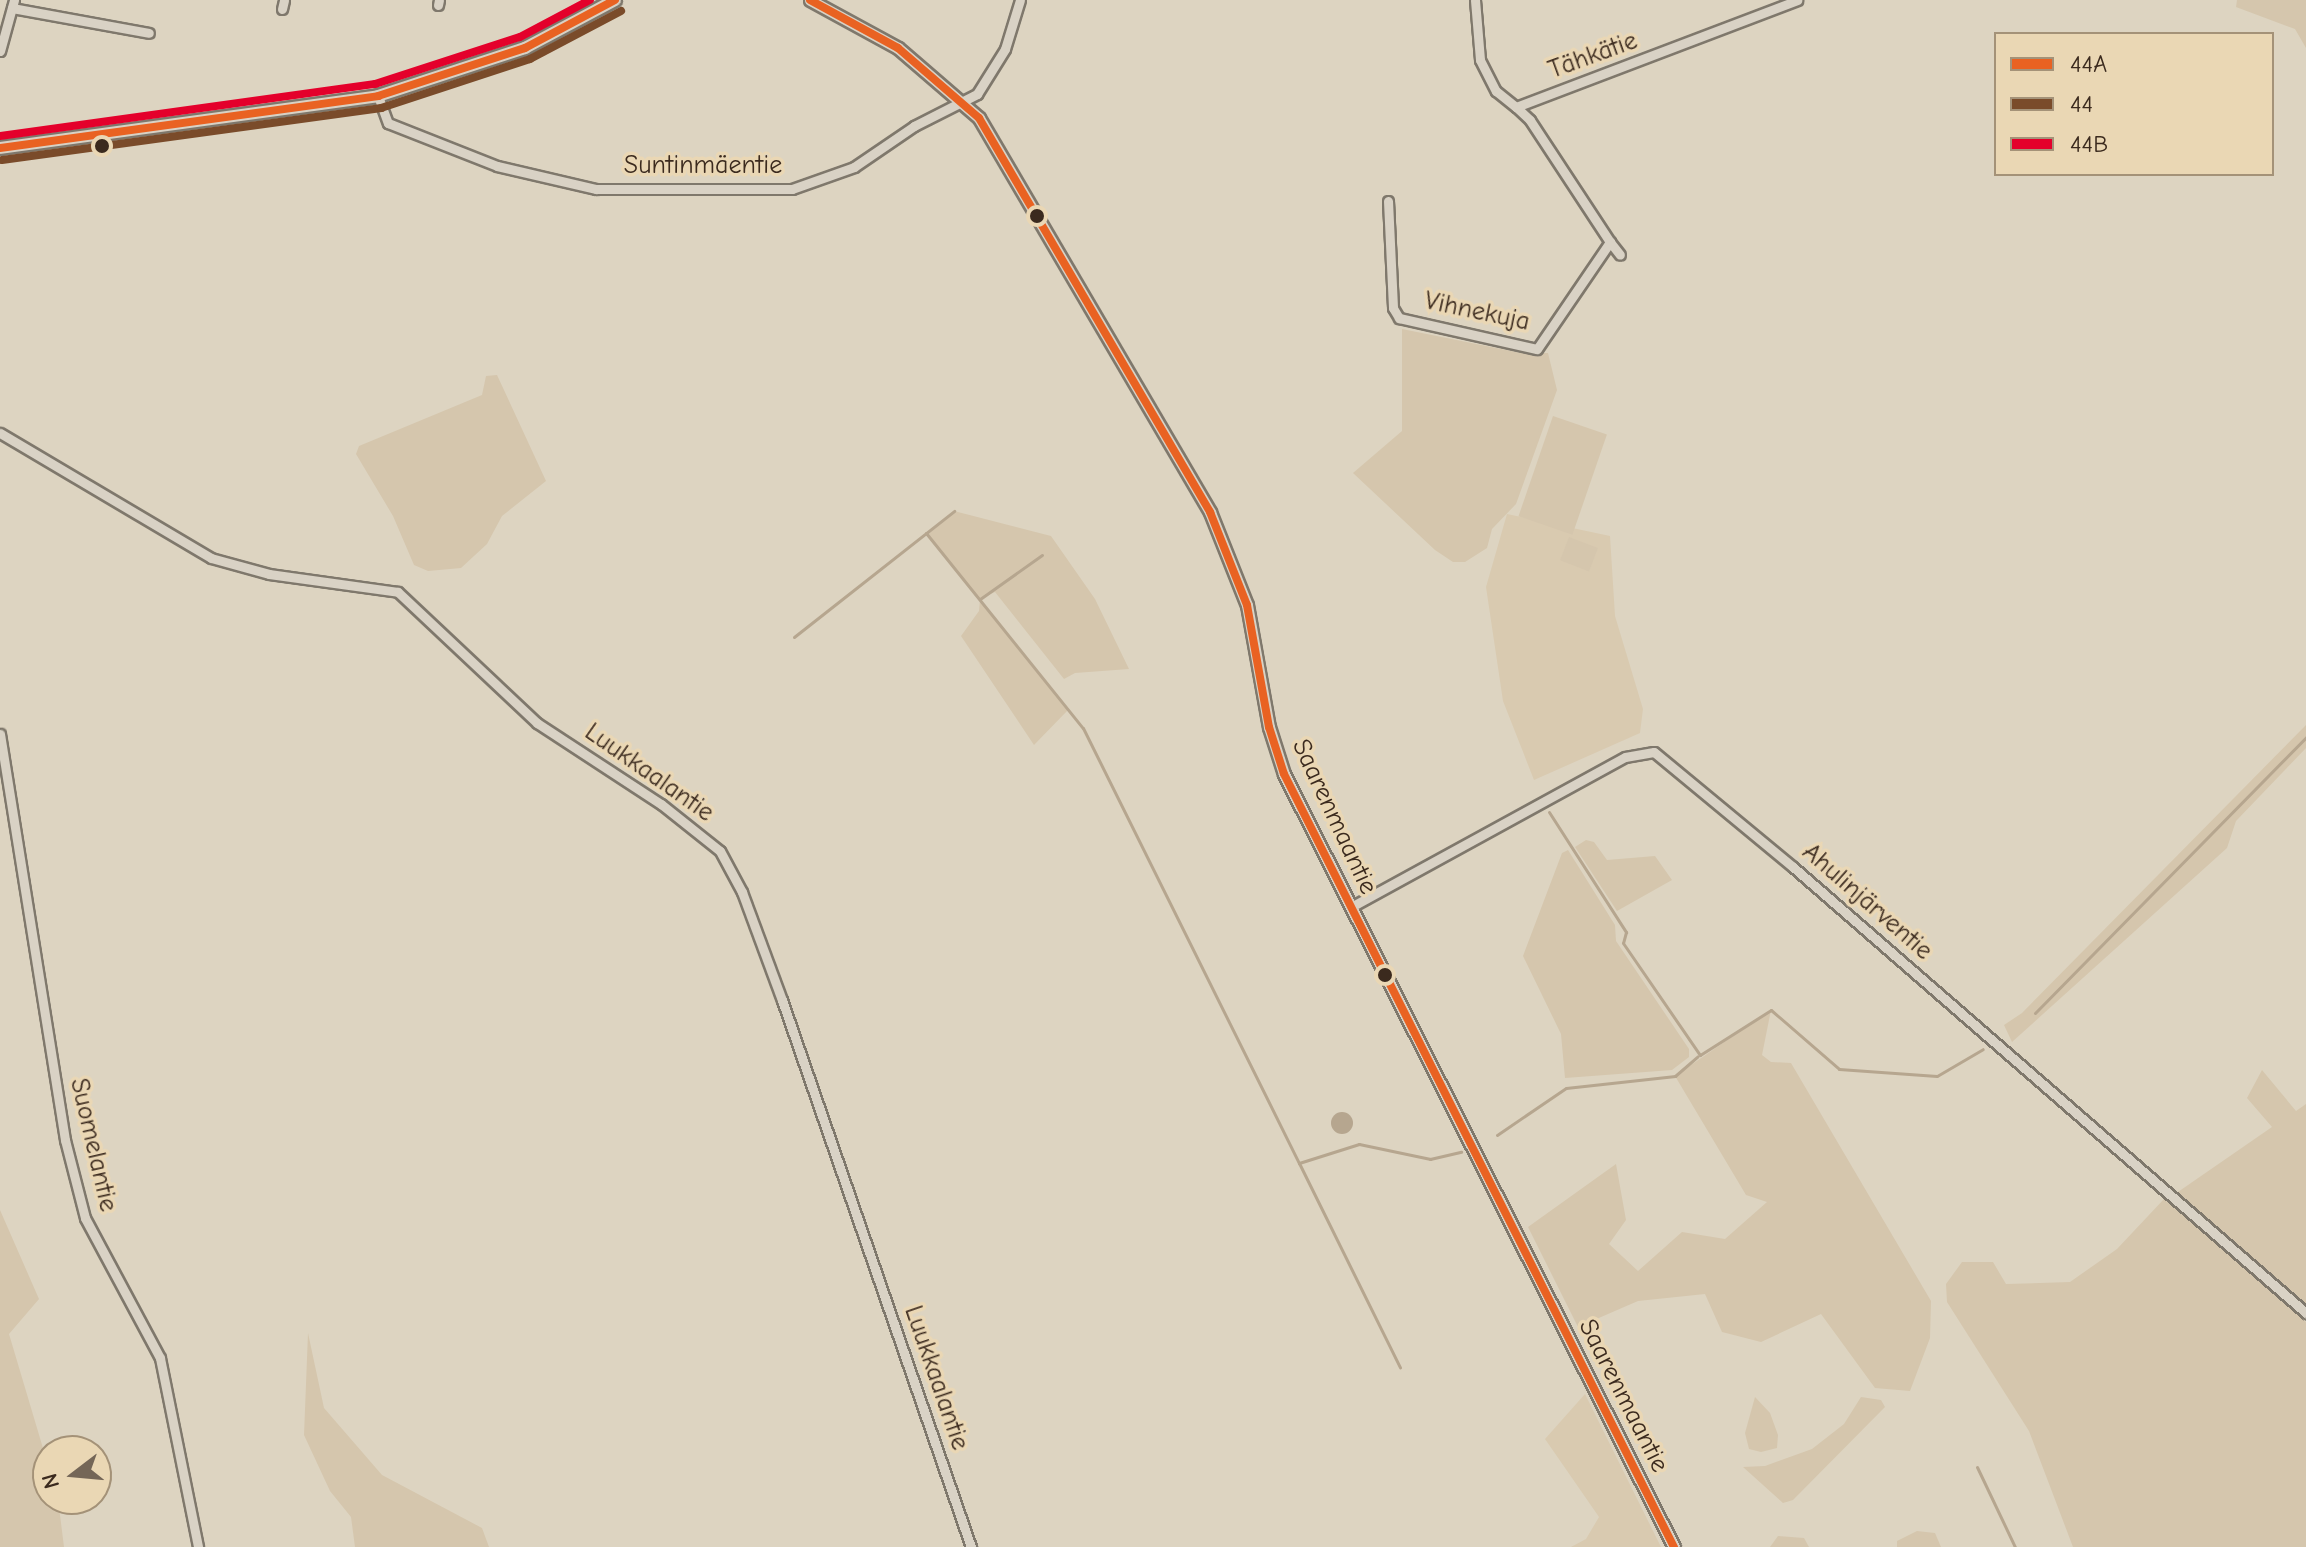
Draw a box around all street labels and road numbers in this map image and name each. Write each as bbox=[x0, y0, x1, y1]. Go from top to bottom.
street label: Tähkätie bbox=[1544, 26, 1642, 86]
street label: Suntinmäentie bbox=[624, 150, 782, 182]
street label: Vihnekuja bbox=[1422, 286, 1532, 338]
street label: Luukkaalantie bbox=[578, 717, 720, 829]
street label: Saarenmaantie bbox=[1284, 735, 1384, 899]
street label: Ahulinjärventie bbox=[1796, 837, 1938, 967]
street label: Suomelantie bbox=[63, 1075, 123, 1215]
street label: Luukkaalantie bbox=[897, 1302, 975, 1454]
street label: Saarenmaantie bbox=[1571, 1314, 1675, 1478]

